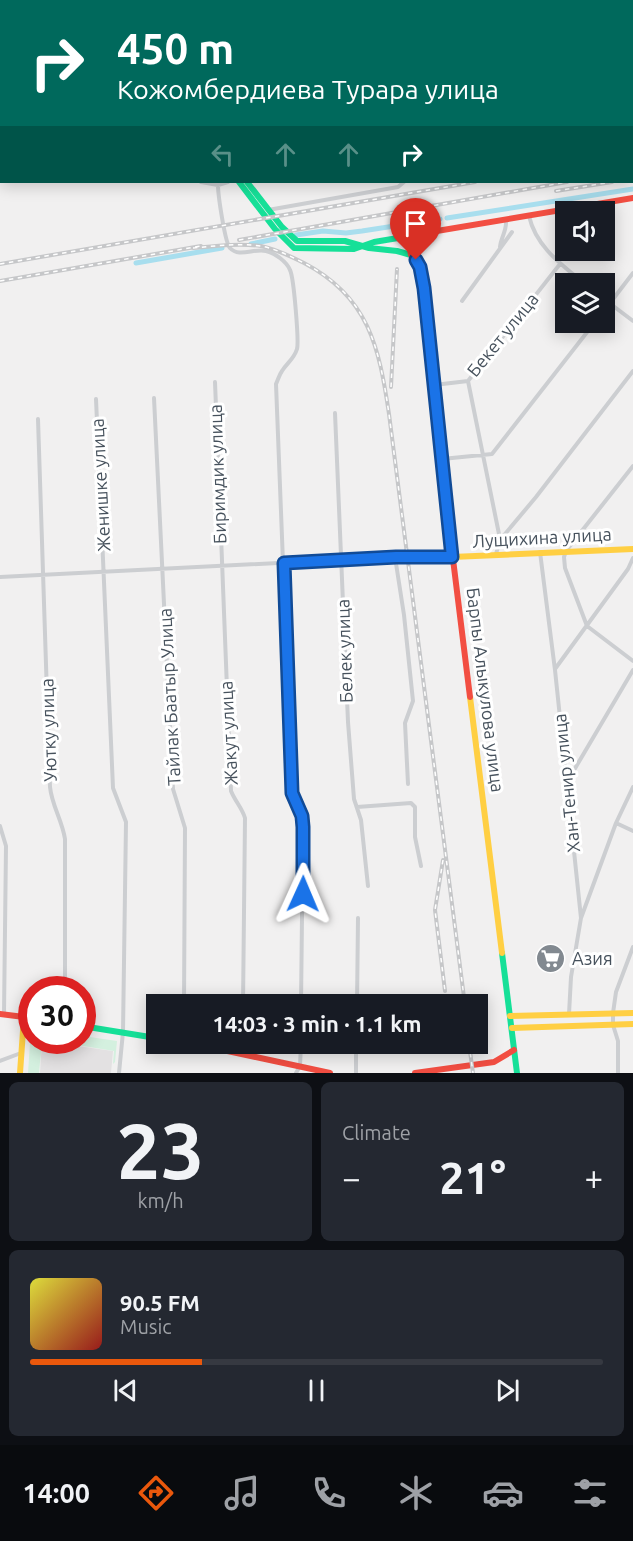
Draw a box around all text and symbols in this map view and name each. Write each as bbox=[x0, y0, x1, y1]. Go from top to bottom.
icon: right bbox=[18, 24, 96, 102]
text: 450 m bbox=[117, 25, 234, 72]
text: Кожомбердиева Турара улица bbox=[117, 74, 499, 104]
icon: left bbox=[206, 138, 239, 171]
icon: ahead bbox=[269, 138, 302, 171]
icon: ahead bbox=[332, 138, 365, 171]
icon: right bbox=[395, 138, 428, 171]
pin bbox=[390, 198, 441, 260]
map controls bbox=[555, 201, 615, 333]
button: sound bbox=[555, 201, 615, 261]
icon: arrive bbox=[399, 207, 432, 240]
button: layers bbox=[555, 273, 615, 333]
street label: Бекет улица bbox=[463, 289, 542, 380]
street label: Биримдик улица bbox=[205, 404, 229, 544]
street label: Женишке улица bbox=[87, 418, 113, 552]
street label: Лущихина улица bbox=[472, 523, 612, 551]
street label: Барпы Алыкулова улица bbox=[464, 586, 508, 793]
street label: Белек улица bbox=[332, 599, 356, 703]
street label: Тайлак Баатыр Улица bbox=[154, 608, 184, 787]
street label: Уютку улица bbox=[36, 678, 60, 782]
street label: Жакут улица bbox=[215, 680, 241, 786]
street label: Хан-Тенир улица bbox=[549, 713, 583, 854]
position arrow bbox=[271, 862, 335, 926]
supermarket icon: Азия bbox=[535, 943, 567, 975]
place label: Азия bbox=[572, 948, 613, 968]
speed limit sign: 30 bbox=[18, 976, 96, 1054]
text: 14:03 · 3 min · 1.1 km bbox=[212, 1011, 422, 1036]
text: 23 bbox=[117, 1106, 204, 1194]
text: Climate bbox=[342, 1121, 411, 1144]
text: 21° bbox=[439, 1152, 506, 1203]
text: − bbox=[342, 1159, 361, 1196]
text: + bbox=[584, 1159, 603, 1196]
text: km/h bbox=[137, 1189, 184, 1212]
text: 90.5 FM bbox=[120, 1290, 200, 1315]
text: Music bbox=[120, 1315, 172, 1338]
icon: previous bbox=[109, 1374, 142, 1407]
icon: pause bbox=[300, 1374, 333, 1407]
icon: next bbox=[491, 1374, 524, 1407]
icon: directions bbox=[135, 1472, 177, 1514]
icon: music bbox=[221, 1472, 263, 1514]
icon: phone bbox=[308, 1472, 350, 1514]
icon: climate bbox=[395, 1472, 437, 1514]
icon: car bbox=[482, 1472, 524, 1514]
icon: filters bbox=[569, 1472, 611, 1514]
text: 14:00 bbox=[22, 1478, 90, 1508]

